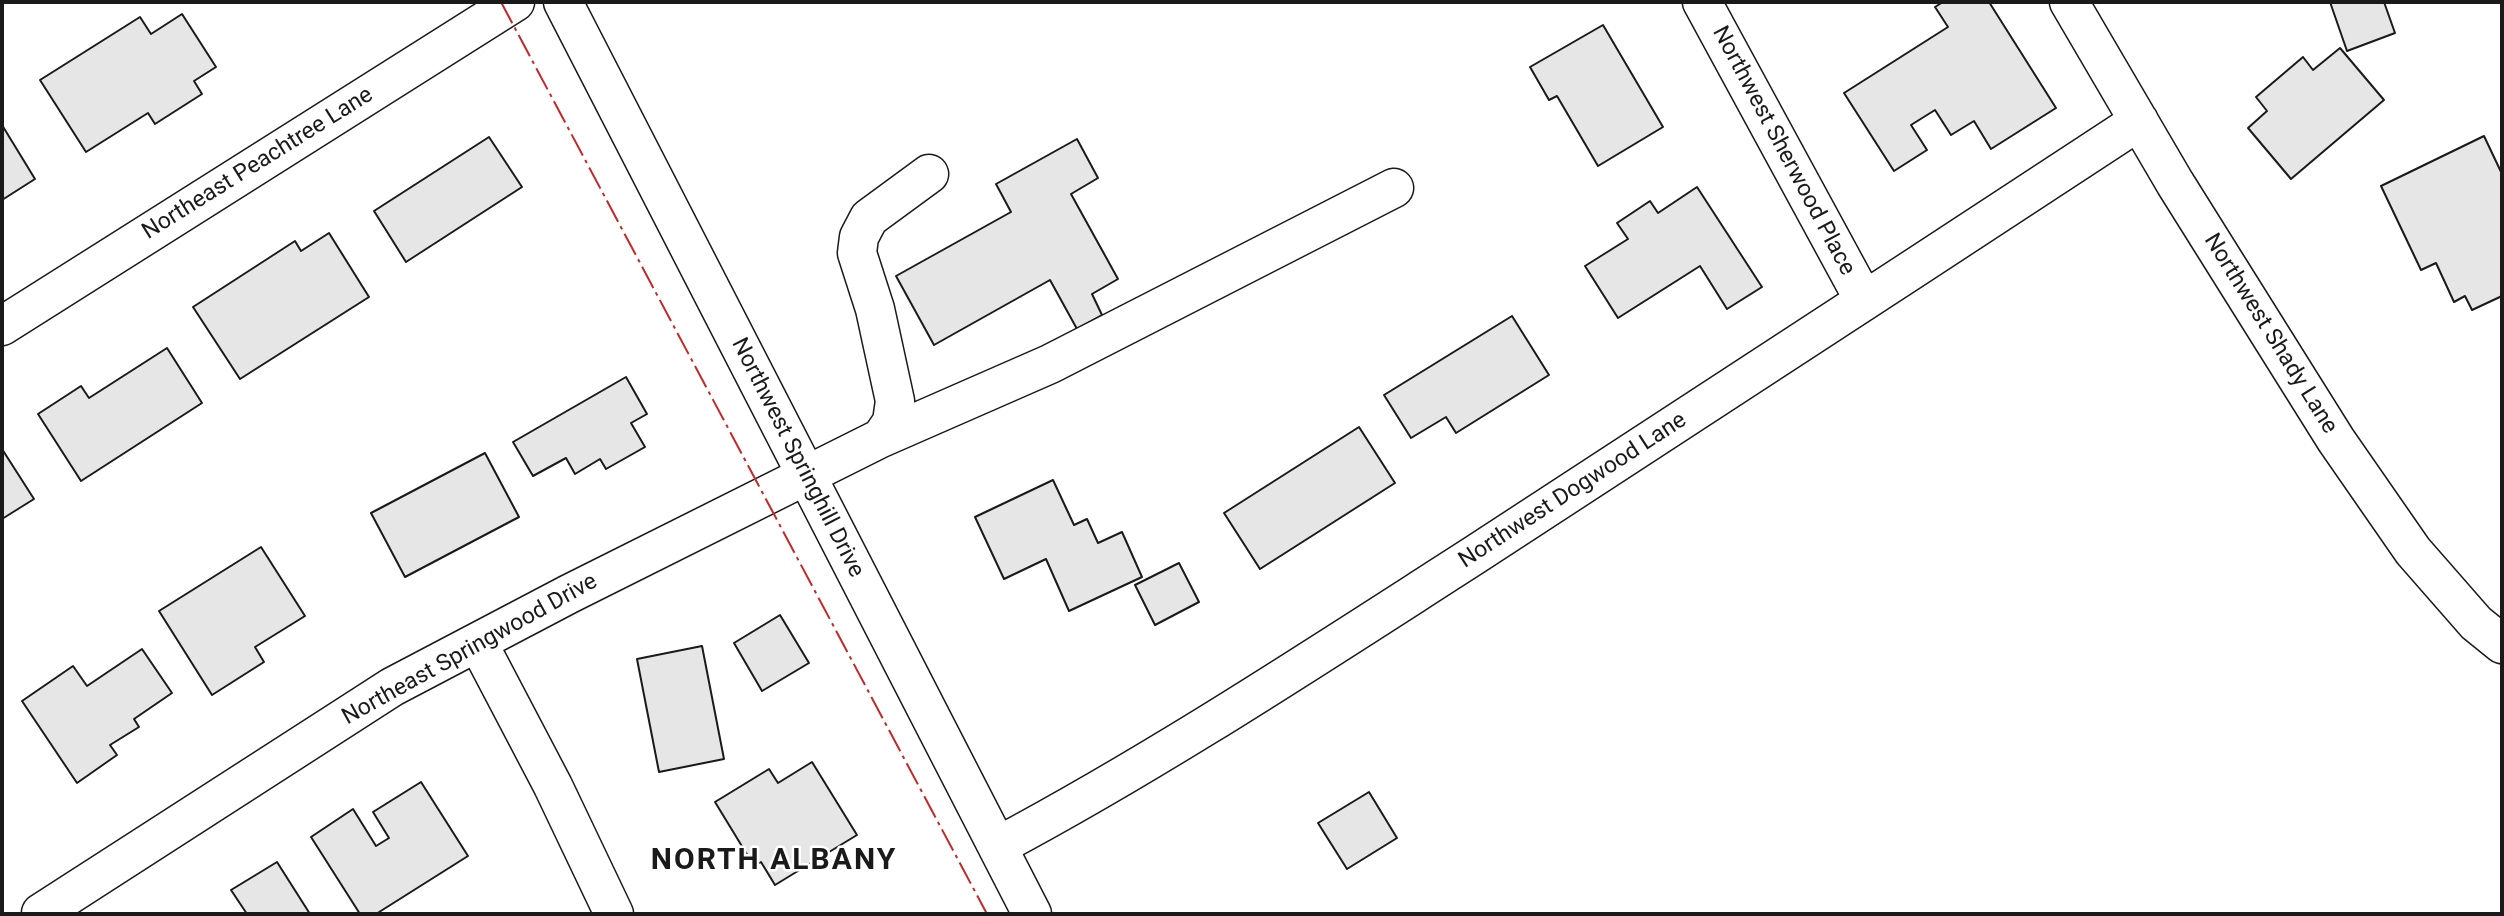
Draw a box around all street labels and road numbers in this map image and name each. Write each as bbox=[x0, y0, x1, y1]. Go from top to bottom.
street label: Northwest Sherwood Place bbox=[1706, 22, 1860, 280]
street label: Northeast Peachtree Lane bbox=[138, 82, 378, 246]
street label: Northwest Shady Lane bbox=[2197, 229, 2343, 439]
street label: Northwest Springhill Drive bbox=[725, 334, 869, 582]
street label: Northwest Dogwood Lane bbox=[1454, 407, 1692, 575]
street label: Northeast Springwood Drive bbox=[338, 568, 602, 732]

